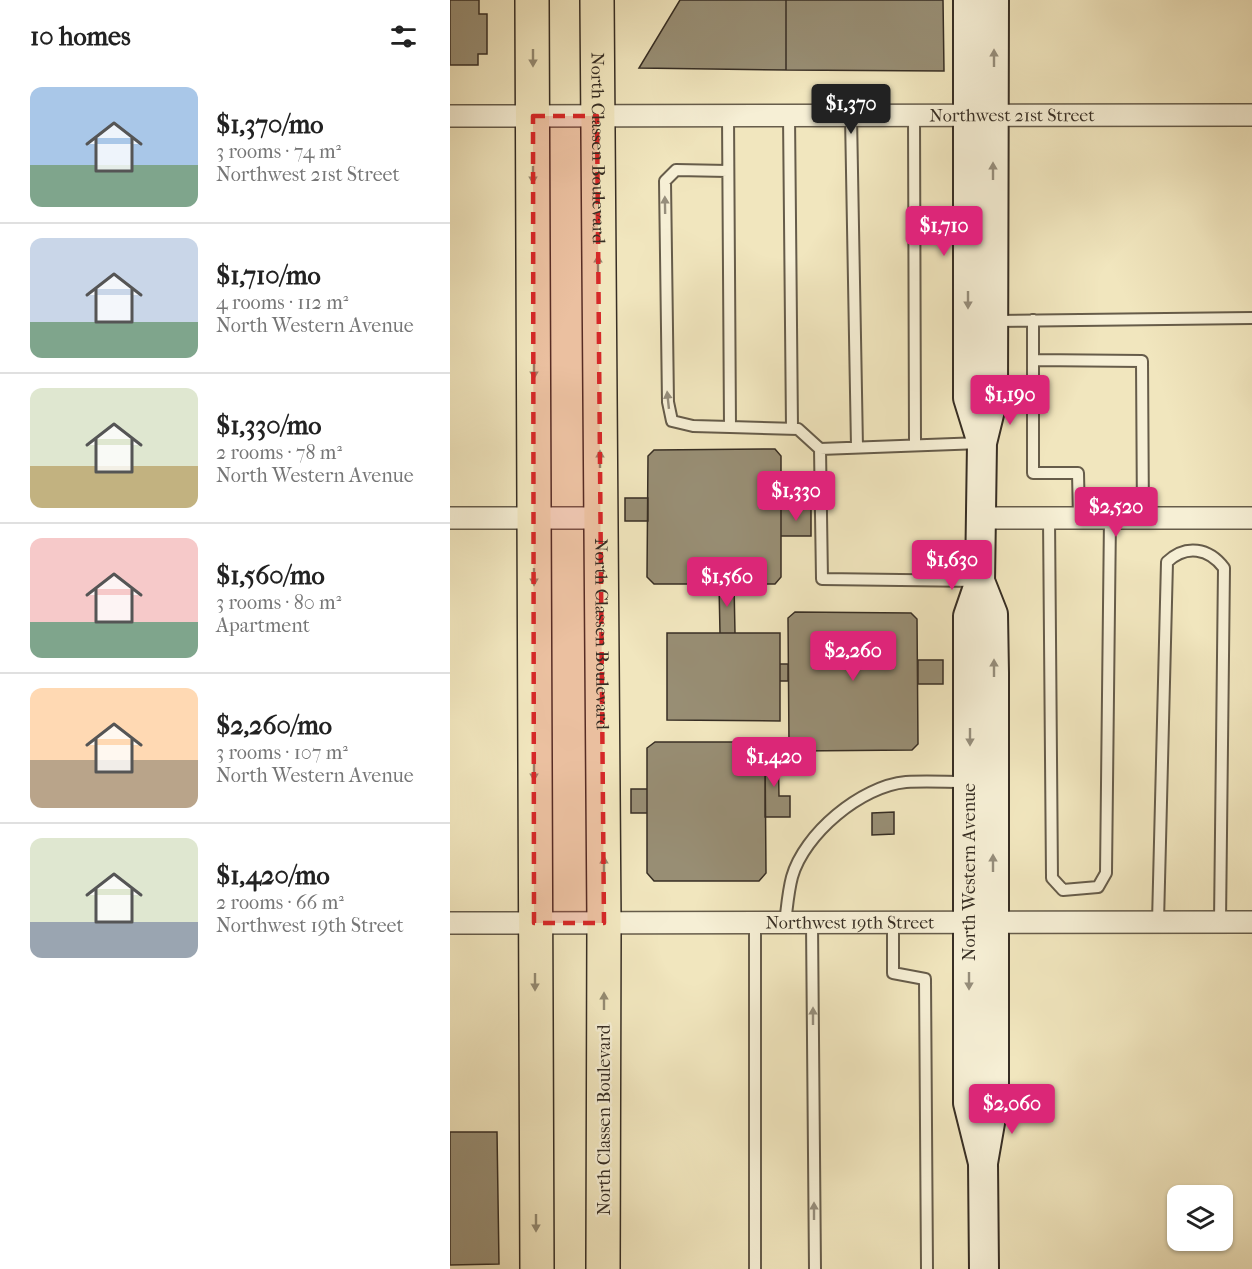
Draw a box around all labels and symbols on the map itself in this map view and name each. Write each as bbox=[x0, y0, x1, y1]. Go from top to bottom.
one-way arrow bbox=[989, 48, 998, 67]
one-way arrow bbox=[528, 49, 538, 68]
street label: North Classen Boulevard bbox=[586, 52, 609, 244]
pin: $1,370 bbox=[802, 84, 900, 135]
street label: Northwest 21st Street bbox=[929, 105, 1095, 126]
one-way arrow bbox=[988, 162, 998, 181]
one-way arrow bbox=[528, 165, 538, 184]
one-way arrow bbox=[660, 196, 670, 215]
pin: $1,710 bbox=[895, 206, 993, 257]
one-way arrow bbox=[594, 255, 603, 274]
one-way arrow bbox=[963, 290, 973, 309]
one-way arrow bbox=[529, 360, 539, 379]
pin: $1,190 bbox=[961, 375, 1059, 426]
one-way arrow bbox=[664, 391, 673, 410]
one-way arrow bbox=[595, 450, 605, 469]
pin: $1,330 bbox=[747, 471, 845, 522]
pin: $2,520 bbox=[1067, 487, 1165, 538]
street label: North Classen Boulevard bbox=[590, 538, 613, 730]
pin: $1,630 bbox=[903, 540, 1001, 591]
pin: $1,560 bbox=[678, 557, 776, 608]
one-way arrow bbox=[529, 567, 539, 586]
pin: $2,260 bbox=[804, 631, 902, 682]
one-way arrow bbox=[989, 659, 999, 678]
one-way arrow bbox=[965, 728, 975, 747]
pin: $1,420 bbox=[725, 737, 823, 788]
one-way arrow bbox=[529, 762, 539, 781]
street label: North Western Avenue bbox=[959, 783, 980, 961]
one-way arrow bbox=[988, 854, 998, 873]
one-way arrow bbox=[599, 855, 608, 874]
street label: Northwest 19th Street bbox=[765, 912, 935, 934]
one-way arrow bbox=[964, 971, 974, 990]
one-way arrow bbox=[530, 972, 540, 991]
one-way arrow bbox=[599, 991, 609, 1010]
one-way arrow bbox=[808, 1006, 817, 1025]
street label: North Classen Boulevard bbox=[594, 1024, 615, 1216]
pin: $2,060 bbox=[963, 1084, 1061, 1135]
one-way arrow bbox=[809, 1201, 819, 1220]
one-way arrow bbox=[532, 1214, 541, 1233]

